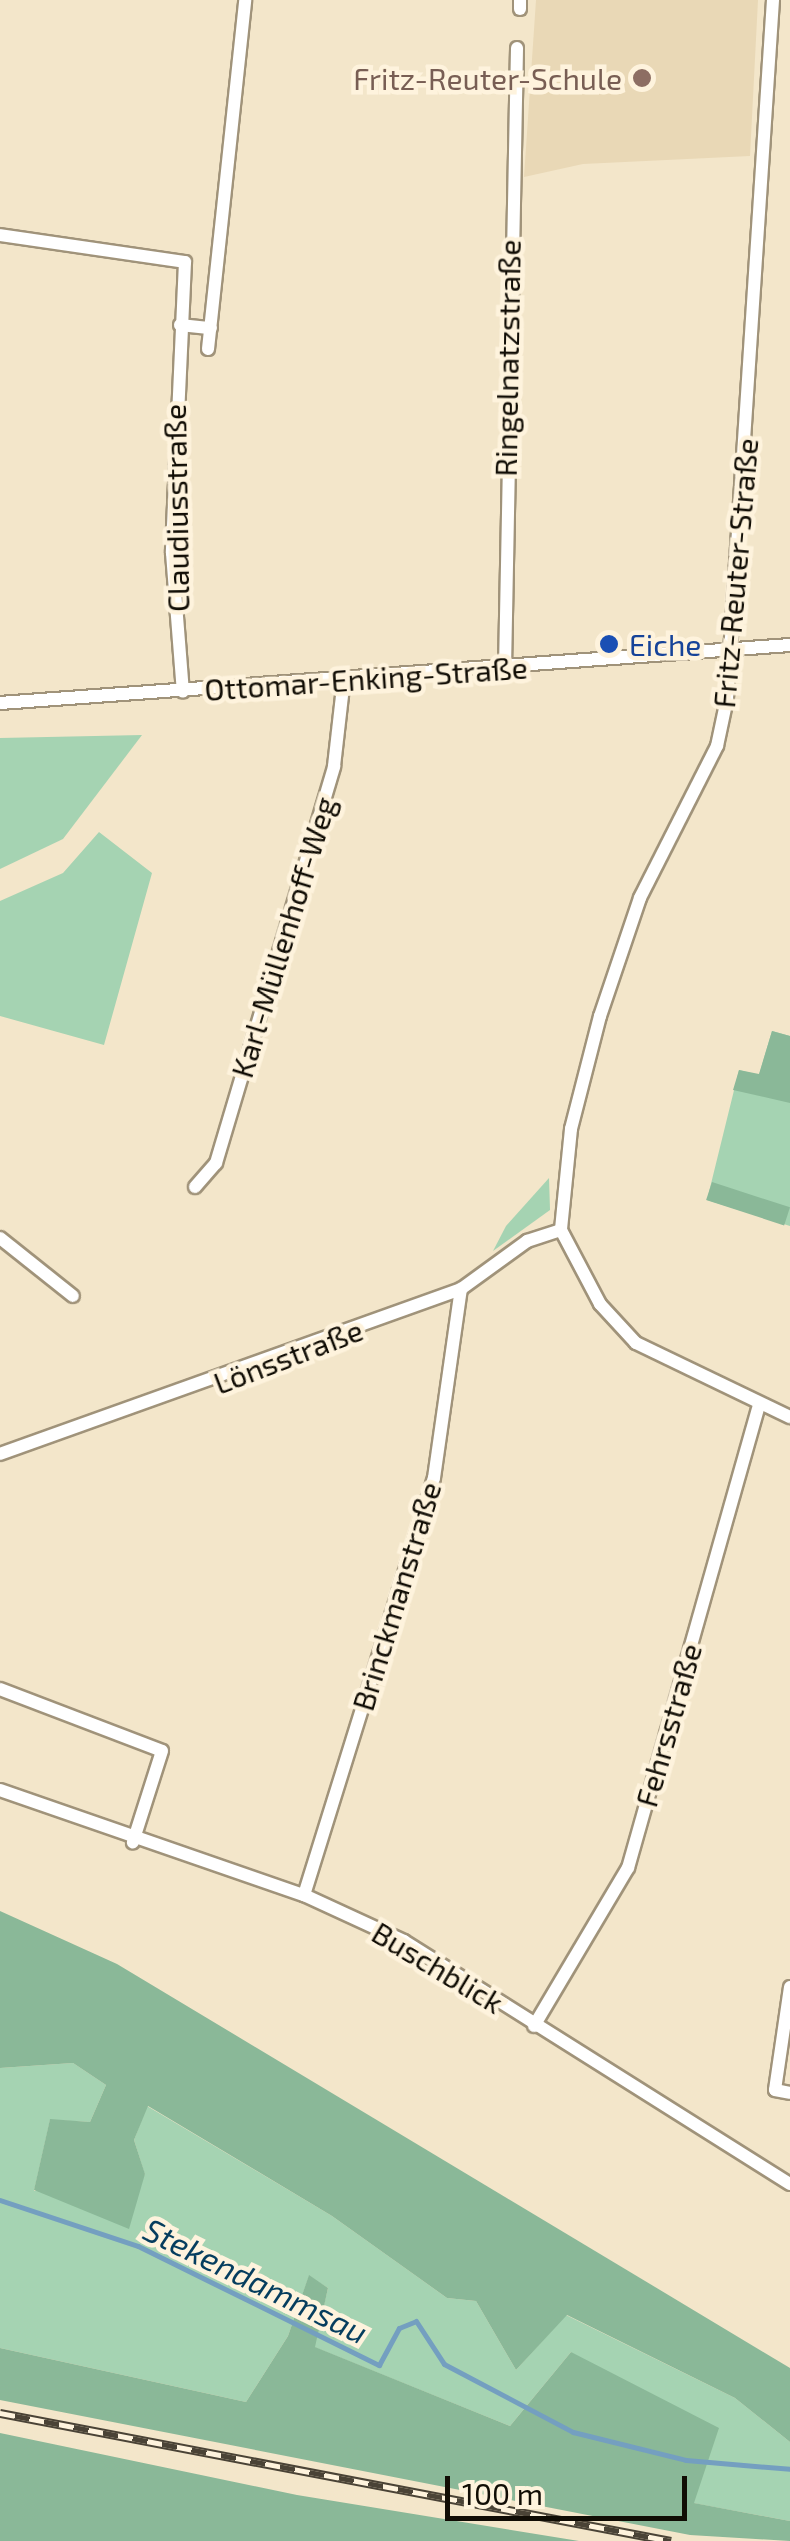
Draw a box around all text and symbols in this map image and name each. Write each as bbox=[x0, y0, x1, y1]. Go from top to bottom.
place label: Fritz-Reuter-Schule bbox=[353, 60, 622, 96]
marker: Fritz-Reuter-Schule bbox=[631, 67, 653, 89]
street label: Ringelnatzstraße bbox=[487, 239, 527, 477]
street label: Claudiusstraße bbox=[156, 404, 196, 612]
street label: Fritz-Reuter-Straße bbox=[705, 437, 765, 709]
place label: Eiche bbox=[629, 626, 701, 662]
marker: Eiche bbox=[598, 633, 620, 655]
street label: Ottomar-Enking-Straße bbox=[203, 649, 529, 707]
street label: Karl-Müllenhoff-Weg bbox=[223, 792, 343, 1082]
street label: Lönsstraße bbox=[208, 1311, 368, 1401]
street label: Brinckmanstraße bbox=[344, 1477, 448, 1715]
street label: Fehrsstraße bbox=[628, 1639, 708, 1811]
street label: Buschblick bbox=[366, 1914, 510, 2020]
water label: Stekendammsau bbox=[138, 2209, 374, 2351]
scale bar bbox=[450, 2456, 692, 2518]
text: 100 m bbox=[462, 2475, 543, 2511]

